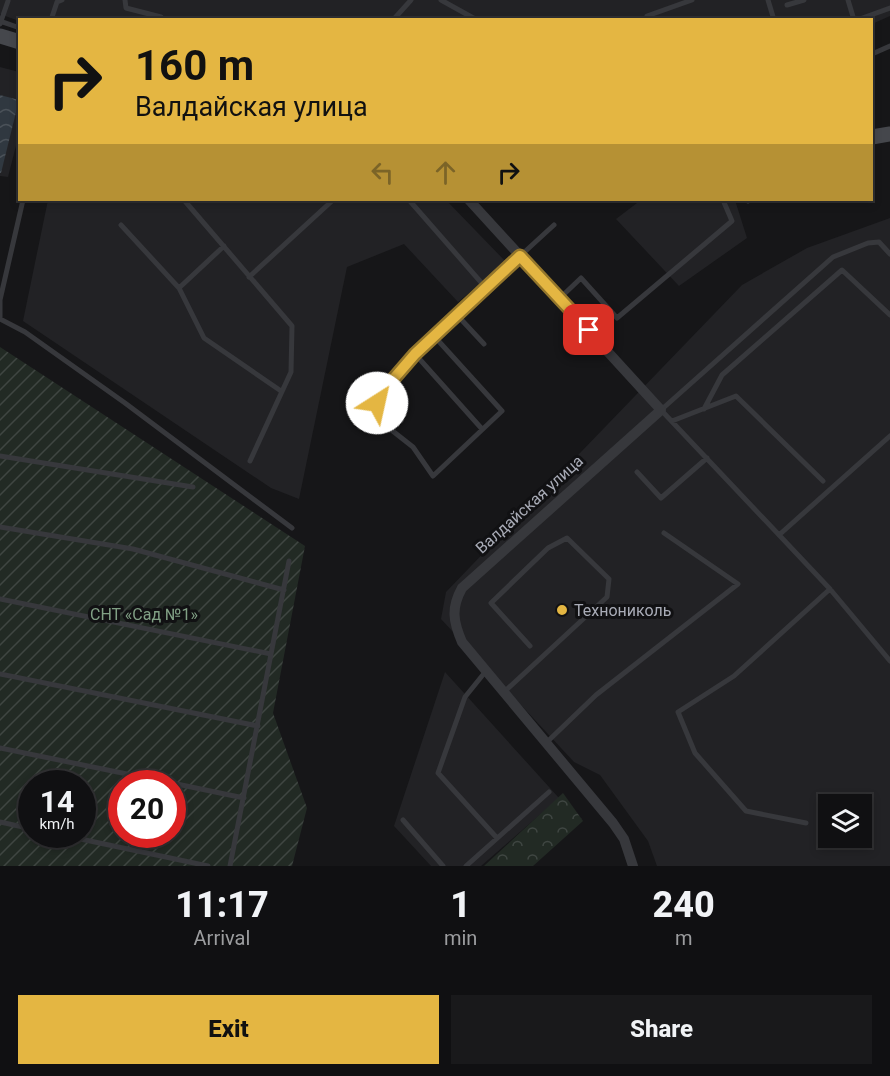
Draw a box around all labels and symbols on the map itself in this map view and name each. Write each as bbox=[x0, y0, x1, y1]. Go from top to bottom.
pin bbox=[563, 304, 614, 355]
position arrow bbox=[345, 371, 409, 435]
street label: Валдайская улица bbox=[472, 451, 587, 558]
place label: Технониколь bbox=[574, 601, 671, 620]
marker: Технониколь bbox=[555, 603, 569, 617]
park label: СНТ «Сад №1» bbox=[90, 605, 198, 624]
speed limit sign: 20 bbox=[108, 770, 186, 848]

